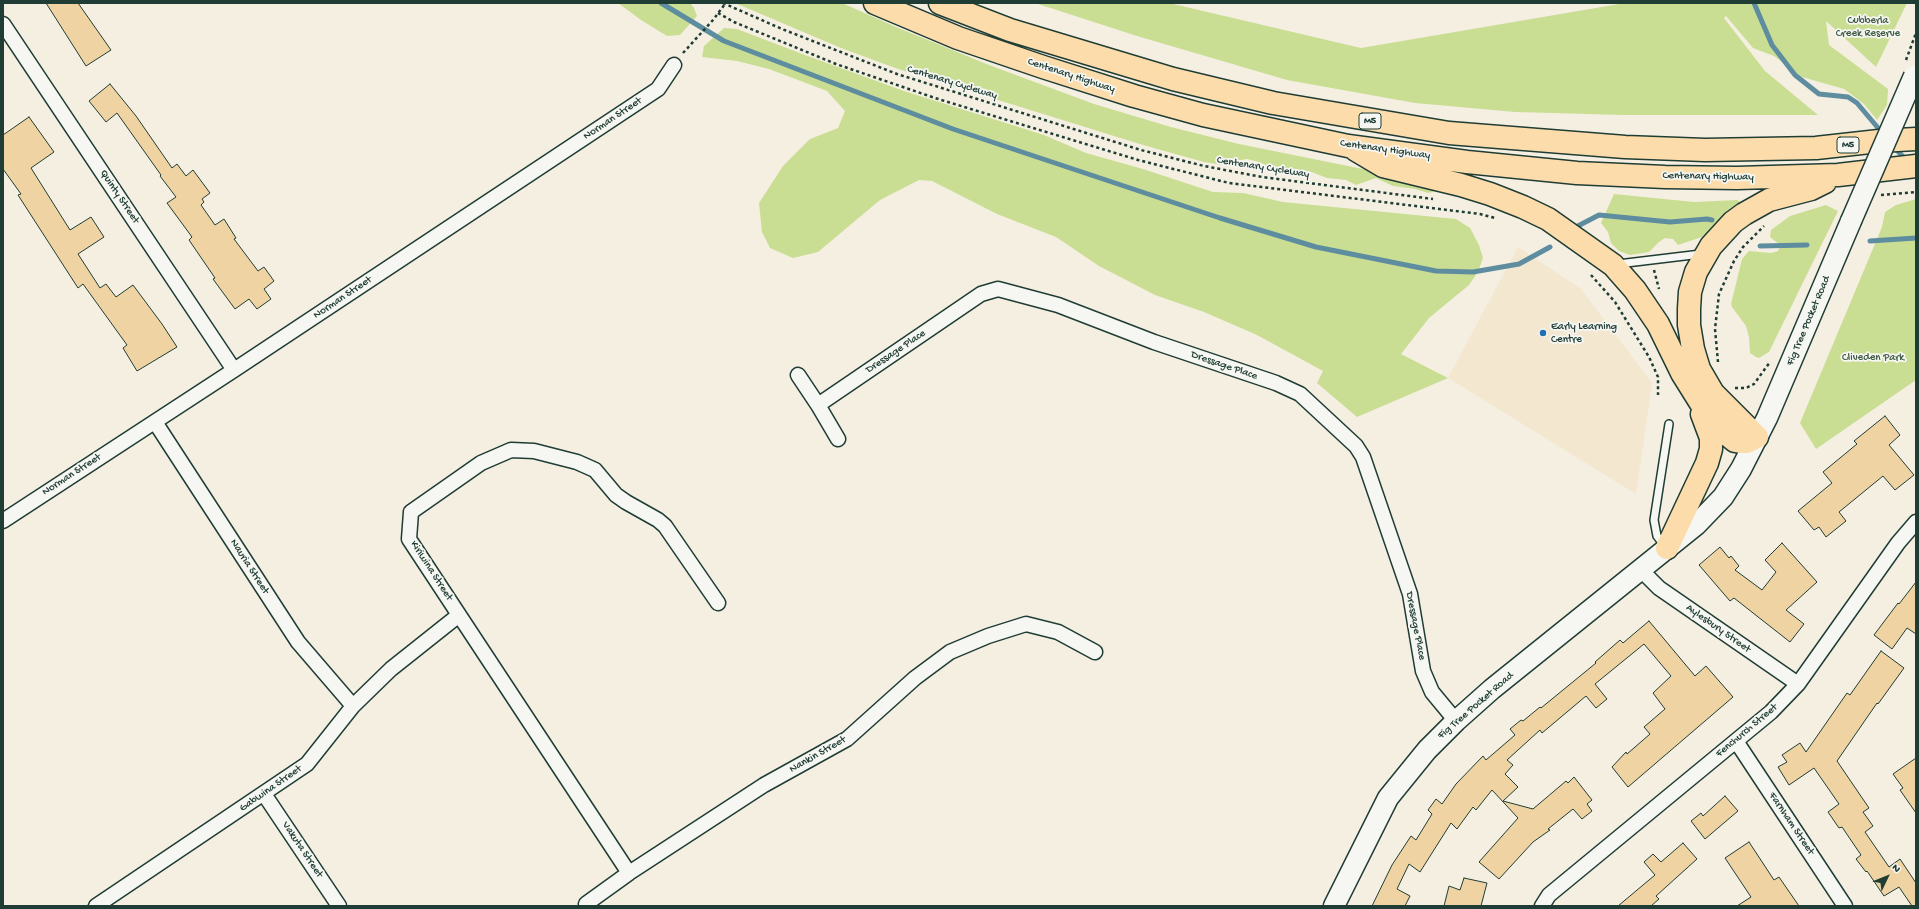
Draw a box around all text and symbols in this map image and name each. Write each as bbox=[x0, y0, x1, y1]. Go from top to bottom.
park label: Cubberla Creek Reserve bbox=[1836, 14, 1900, 40]
street label: Centenary Highway bbox=[1026, 56, 1116, 96]
street label: Centenary Cycleway bbox=[905, 63, 999, 103]
street label: Norman Street bbox=[581, 95, 645, 143]
road number: M5 bbox=[1359, 113, 1381, 129]
street label: Centenary Highway bbox=[1339, 137, 1431, 163]
road number: M5 bbox=[1837, 137, 1859, 153]
street label: Centenary Cycleway bbox=[1216, 154, 1310, 182]
street label: Quinty Street bbox=[96, 168, 142, 226]
street label: Centenary Highway bbox=[1662, 170, 1754, 184]
street label: Norman Street bbox=[311, 274, 375, 322]
street label: Fig Tree Pocket Road bbox=[1784, 274, 1834, 368]
place label: Early Learning Centre bbox=[1551, 320, 1617, 346]
street label: Dressage Place bbox=[863, 327, 929, 377]
marker: Early Learning Centre bbox=[1538, 328, 1548, 338]
street label: Dressage Place bbox=[1189, 348, 1259, 384]
park label: Cliveden Park bbox=[1842, 351, 1904, 365]
street label: Norman Street bbox=[40, 451, 104, 499]
street label: Nauria Street bbox=[226, 537, 272, 597]
street label: Kiriwina Street bbox=[407, 539, 455, 603]
street label: Dressage Place bbox=[1402, 591, 1428, 661]
street label: Aylesbury Street bbox=[1683, 602, 1753, 656]
street label: Fig Tree Pocket Road bbox=[1435, 669, 1517, 743]
street label: Fenchurch Street bbox=[1713, 701, 1781, 761]
street label: Nankin Street bbox=[787, 734, 849, 776]
street label: Gabwina Street bbox=[237, 763, 305, 815]
street label: Farnham Street bbox=[1765, 790, 1817, 858]
street label: Vakuta Street bbox=[278, 819, 326, 881]
north arrow bbox=[1867, 857, 1907, 897]
text: N bbox=[1889, 862, 1903, 876]

